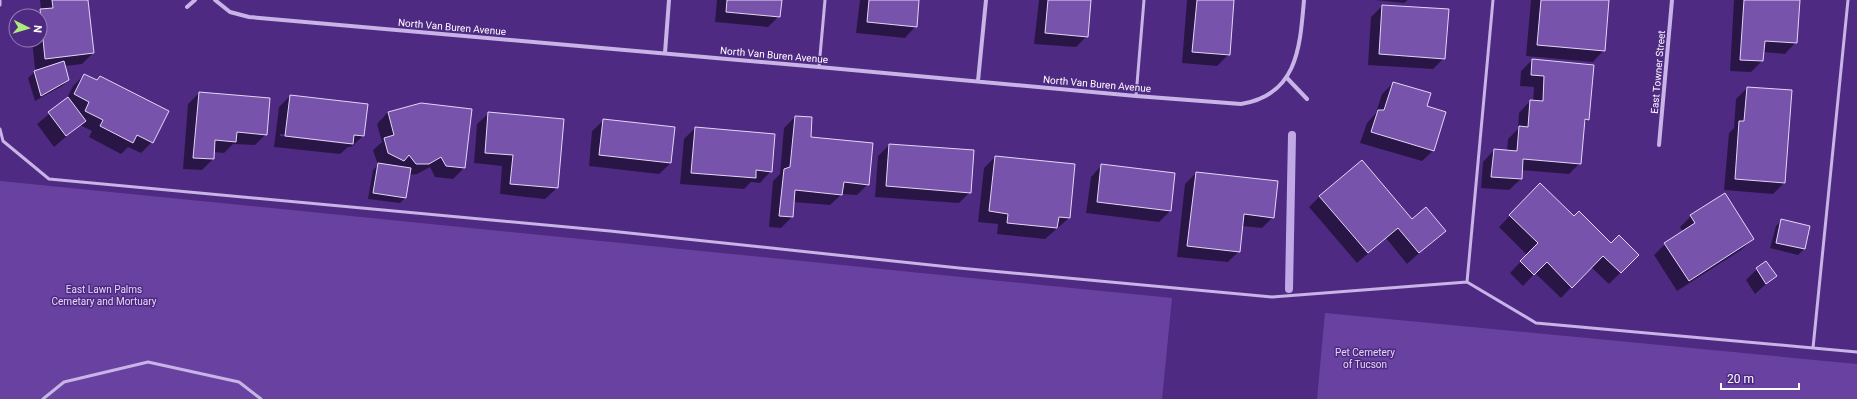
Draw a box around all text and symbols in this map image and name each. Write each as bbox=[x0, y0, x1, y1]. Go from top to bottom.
north arrow bbox=[8, 8, 48, 48]
street label: North Van Buren Avenue bbox=[398, 17, 506, 37]
text: N bbox=[31, 24, 44, 33]
street label: East Towner Street bbox=[1649, 30, 1667, 114]
street label: North Van Buren Avenue bbox=[720, 45, 828, 65]
street label: North Van Buren Avenue bbox=[1043, 74, 1151, 94]
park label: East Lawn Palms Cemetary and Mortuary bbox=[52, 284, 157, 307]
park label: Pet Cemetery of Tucson bbox=[1335, 347, 1395, 370]
scale bar bbox=[1721, 365, 1799, 391]
text: 20 m bbox=[1727, 372, 1754, 386]

